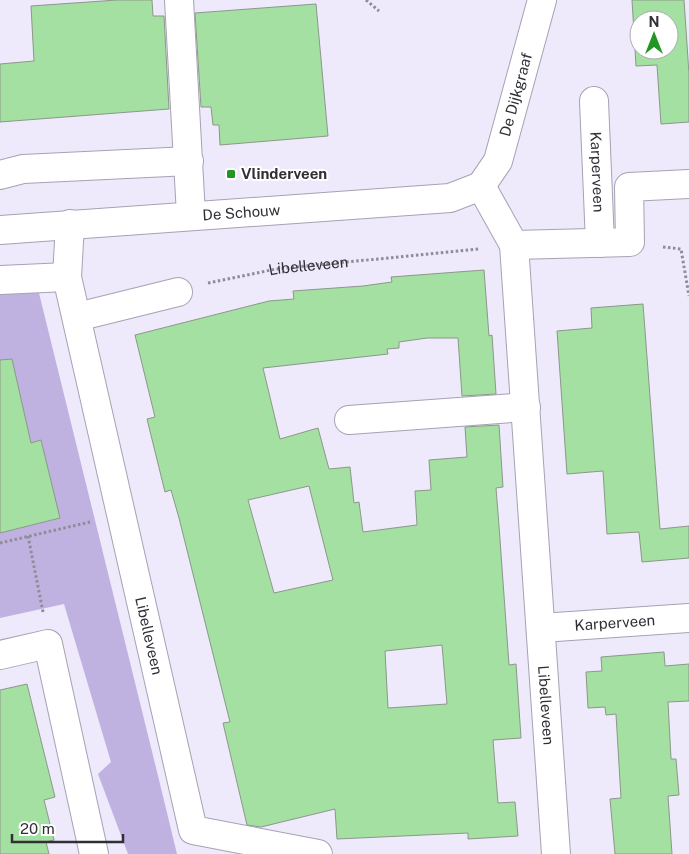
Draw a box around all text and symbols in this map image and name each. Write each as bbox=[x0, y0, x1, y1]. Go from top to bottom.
north arrow bbox=[629, 10, 679, 60]
text: N bbox=[649, 14, 659, 30]
street label: De Dijkgraaf bbox=[496, 51, 535, 138]
street label: Karperveen bbox=[587, 131, 608, 213]
place label: Vlinderveen bbox=[241, 165, 327, 182]
marker: Vlinderveen bbox=[225, 168, 237, 180]
street label: De Schouw bbox=[202, 201, 281, 224]
street label: Libelleveen bbox=[267, 253, 349, 278]
street label: Libelleveen bbox=[132, 595, 166, 676]
street label: Karperveen bbox=[574, 611, 656, 634]
street label: Libelleveen bbox=[535, 665, 557, 746]
scale bar bbox=[12, 812, 124, 844]
text: 20 m bbox=[20, 820, 55, 837]

